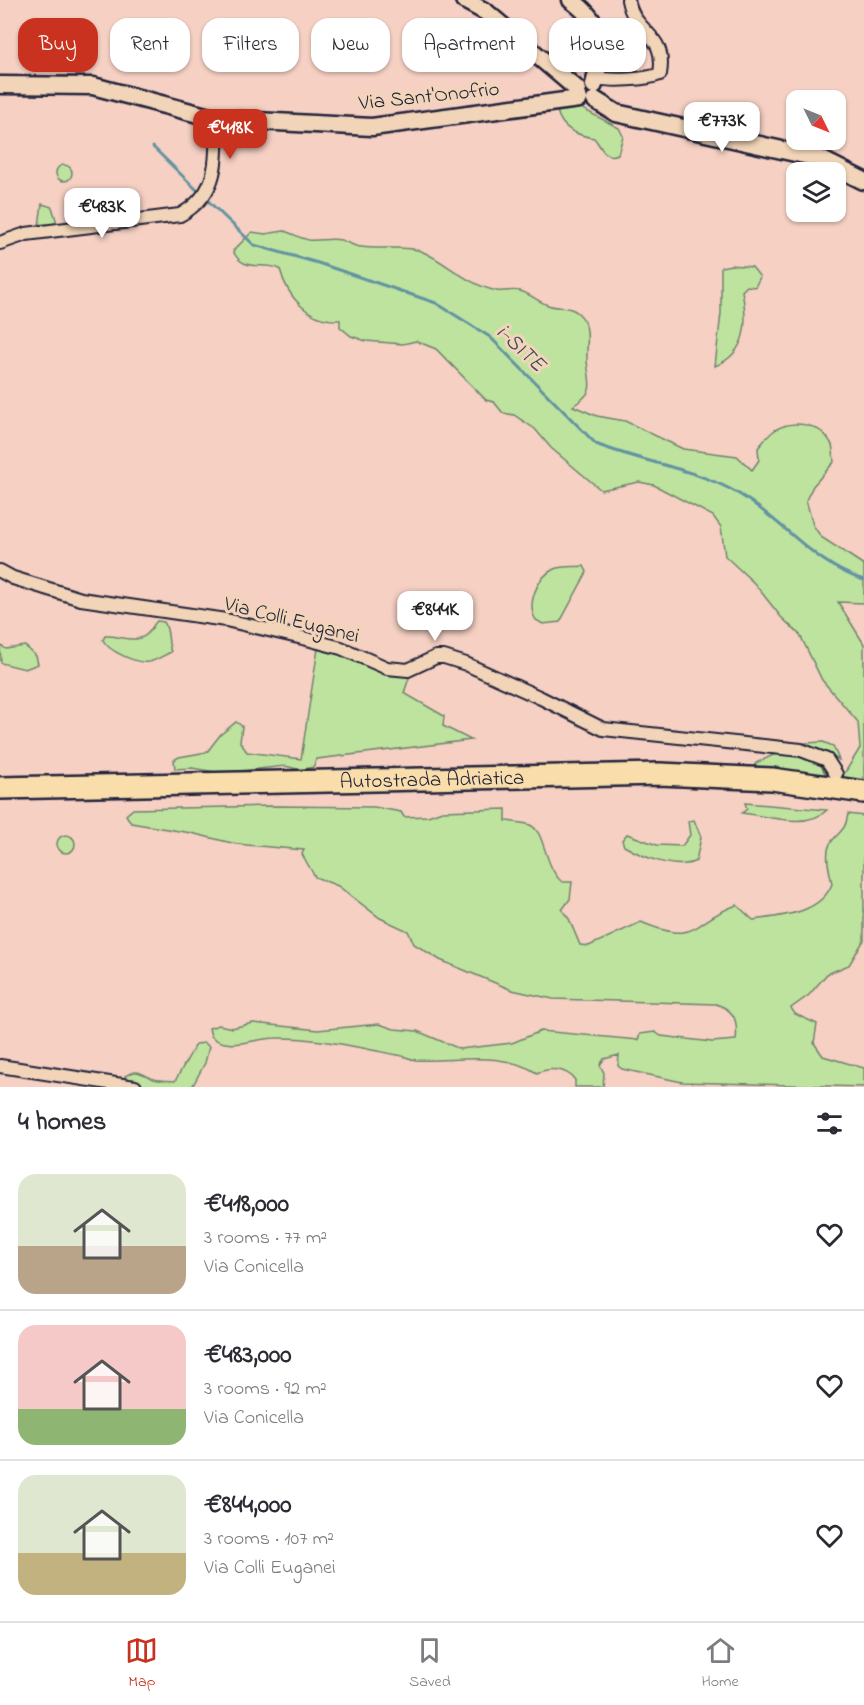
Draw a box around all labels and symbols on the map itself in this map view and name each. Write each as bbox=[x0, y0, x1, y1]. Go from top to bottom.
street label: Via Sant'Onofrio bbox=[356, 75, 501, 119]
north arrow bbox=[786, 90, 846, 150]
pin: €773K bbox=[680, 102, 764, 153]
pin: €418K bbox=[188, 109, 272, 160]
pin: €483K bbox=[60, 188, 144, 239]
water label: i-SITE bbox=[488, 318, 554, 382]
street label: Via Colli Euganei bbox=[219, 589, 362, 654]
pin: €844K bbox=[393, 591, 477, 642]
street label: Autostrada Adriatica bbox=[339, 764, 525, 798]

